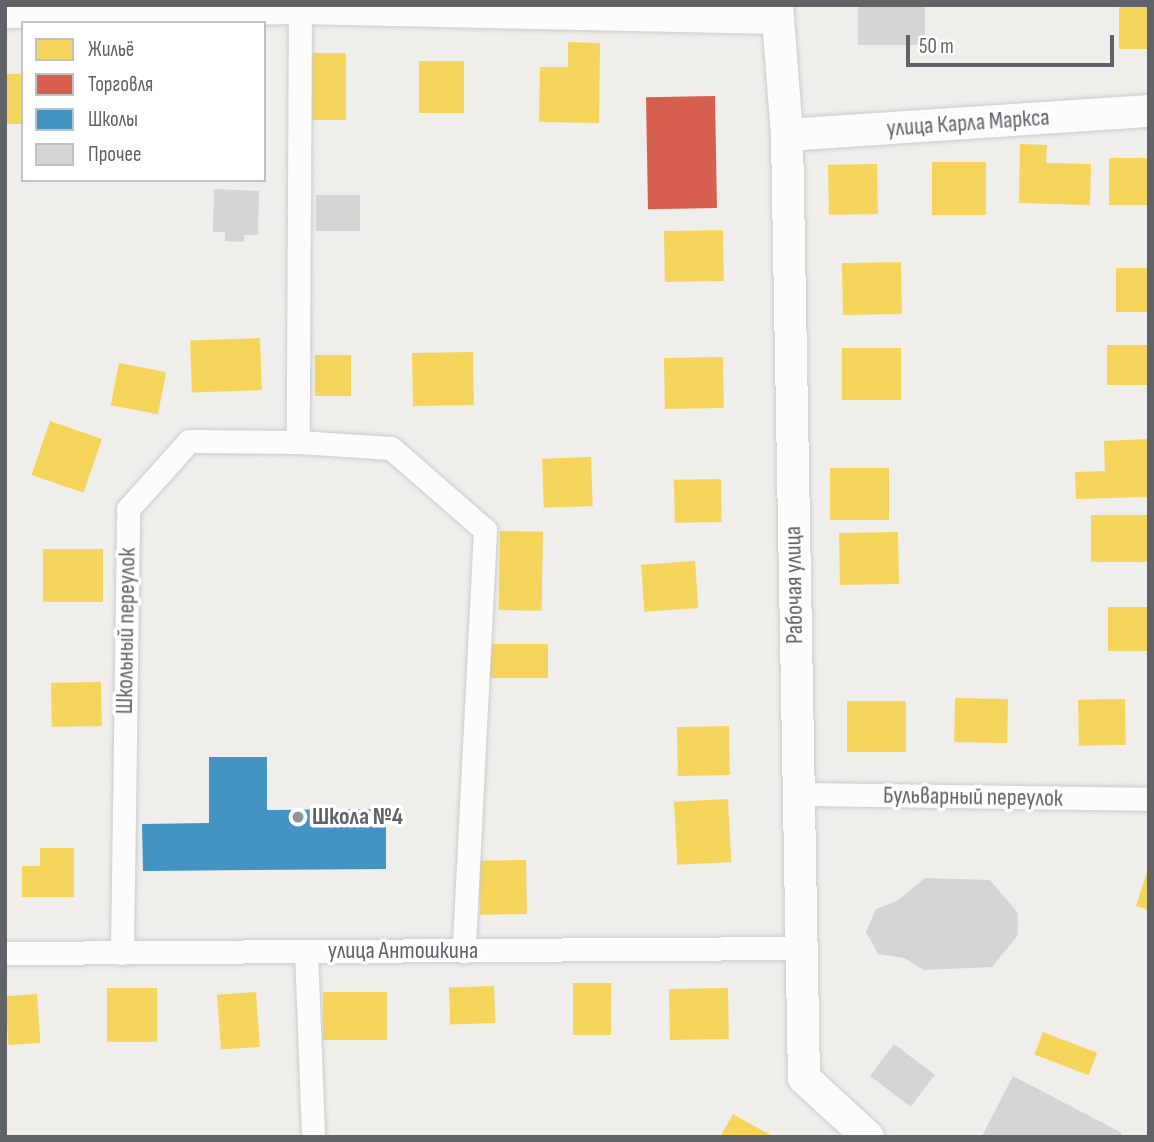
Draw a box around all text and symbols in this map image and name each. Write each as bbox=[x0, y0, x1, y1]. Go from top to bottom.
legend bbox=[21, 21, 266, 182]
scale bar bbox=[909, 21, 1117, 65]
text: 50 m bbox=[919, 34, 954, 59]
text: Жильё bbox=[88, 37, 134, 62]
text: Торговля bbox=[88, 72, 153, 97]
street label: улица Карла Маркса bbox=[886, 103, 1050, 143]
text: Школы bbox=[88, 107, 138, 132]
text: Прочее bbox=[88, 142, 141, 167]
street label: Рабочая улица bbox=[779, 526, 809, 644]
street label: Школьный переулок bbox=[110, 547, 142, 715]
street label: Бульварный переулок bbox=[883, 781, 1063, 813]
place label: Школа №4 bbox=[312, 803, 403, 831]
marker: Школа №4 bbox=[290, 809, 306, 825]
street label: улица Антошкина bbox=[328, 937, 478, 965]

